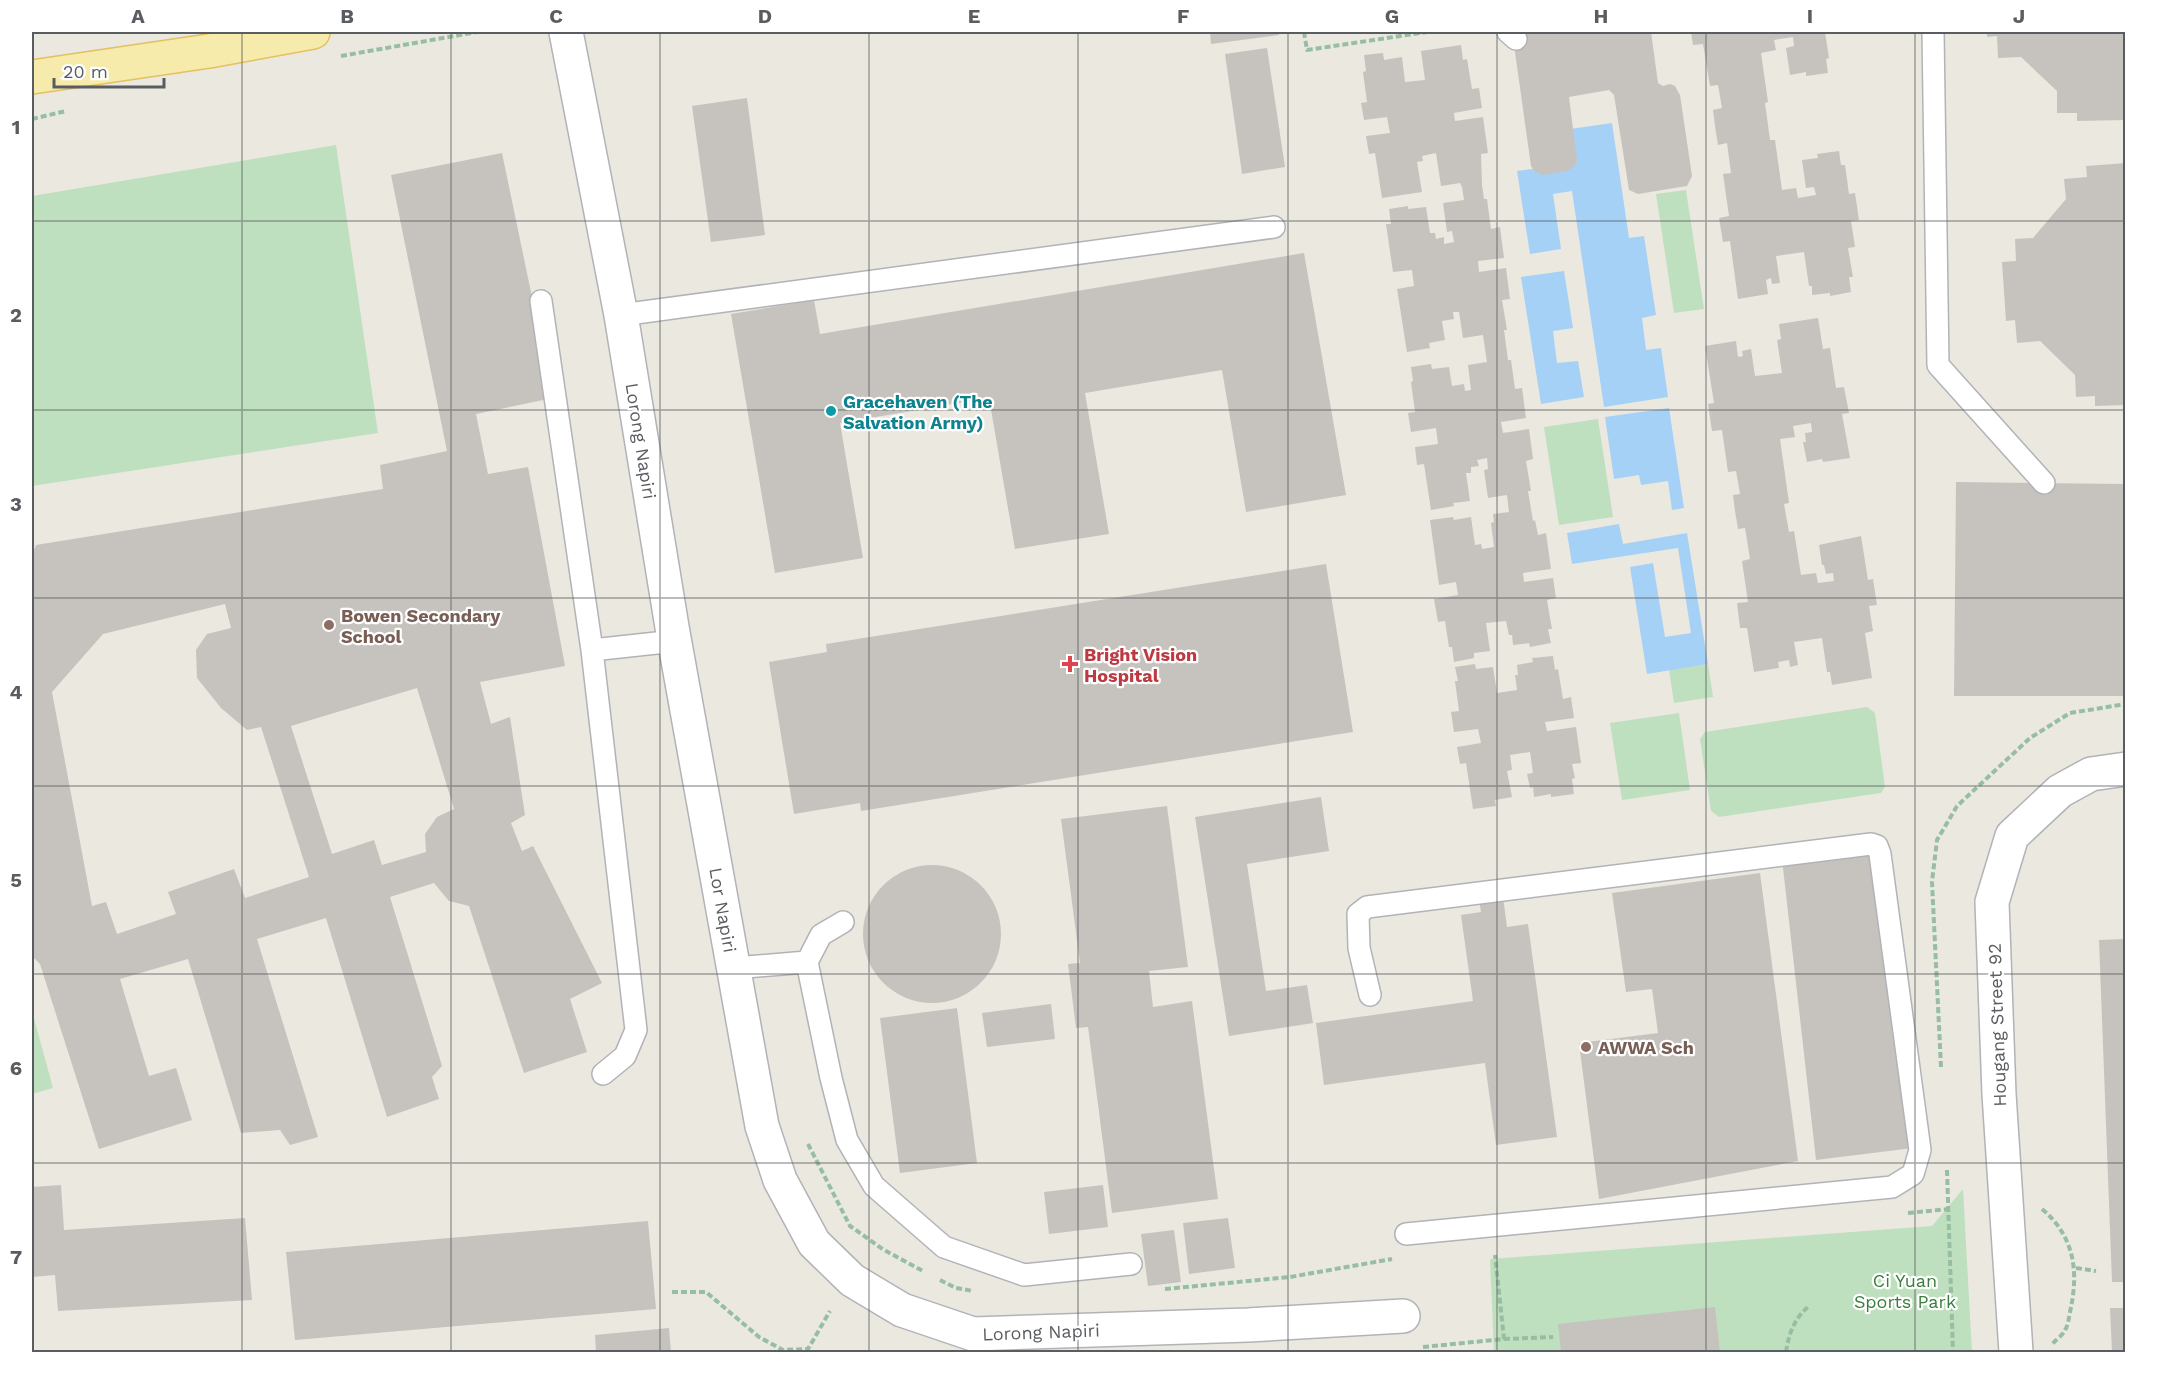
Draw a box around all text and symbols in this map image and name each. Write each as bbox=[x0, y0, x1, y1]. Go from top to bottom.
text: A bbox=[131, 4, 145, 28]
text: B bbox=[340, 4, 354, 28]
text: C bbox=[549, 4, 563, 28]
text: D bbox=[758, 4, 772, 28]
text: E bbox=[968, 4, 980, 28]
text: F bbox=[1177, 4, 1189, 28]
text: G bbox=[1385, 4, 1399, 28]
text: H bbox=[1594, 4, 1608, 28]
text: I bbox=[1807, 4, 1813, 28]
text: J bbox=[2013, 4, 2025, 28]
scale bar bbox=[54, 51, 164, 89]
text: 20 m bbox=[63, 61, 108, 82]
text: 1 bbox=[12, 115, 20, 139]
text: 2 bbox=[10, 303, 22, 327]
street label: Lorong Napiri bbox=[621, 381, 661, 501]
place label: Gracehaven (The Salvation Army) bbox=[843, 391, 993, 433]
marker: Gracehaven (The Salvation Army) bbox=[824, 404, 838, 418]
text: 3 bbox=[10, 492, 22, 516]
place label: Bowen Secondary School bbox=[341, 605, 501, 647]
marker: Bowen Secondary School bbox=[322, 618, 336, 632]
place label: Bright Vision Hospital bbox=[1084, 644, 1197, 686]
marker: Bright Vision Hospital bbox=[1061, 655, 1079, 673]
text: 4 bbox=[10, 680, 23, 704]
street label: Lor Napiri bbox=[705, 866, 741, 954]
text: 5 bbox=[10, 868, 22, 892]
street label: Hougang Street 92 bbox=[1984, 943, 2010, 1107]
place label: AWWA Sch bbox=[1598, 1037, 1694, 1058]
marker: AWWA Sch bbox=[1579, 1040, 1593, 1054]
text: 6 bbox=[10, 1056, 22, 1080]
text: 7 bbox=[10, 1245, 22, 1269]
park label: Ci Yuan Sports Park bbox=[1854, 1270, 1956, 1312]
street label: Lorong Napiri bbox=[982, 1319, 1100, 1345]

